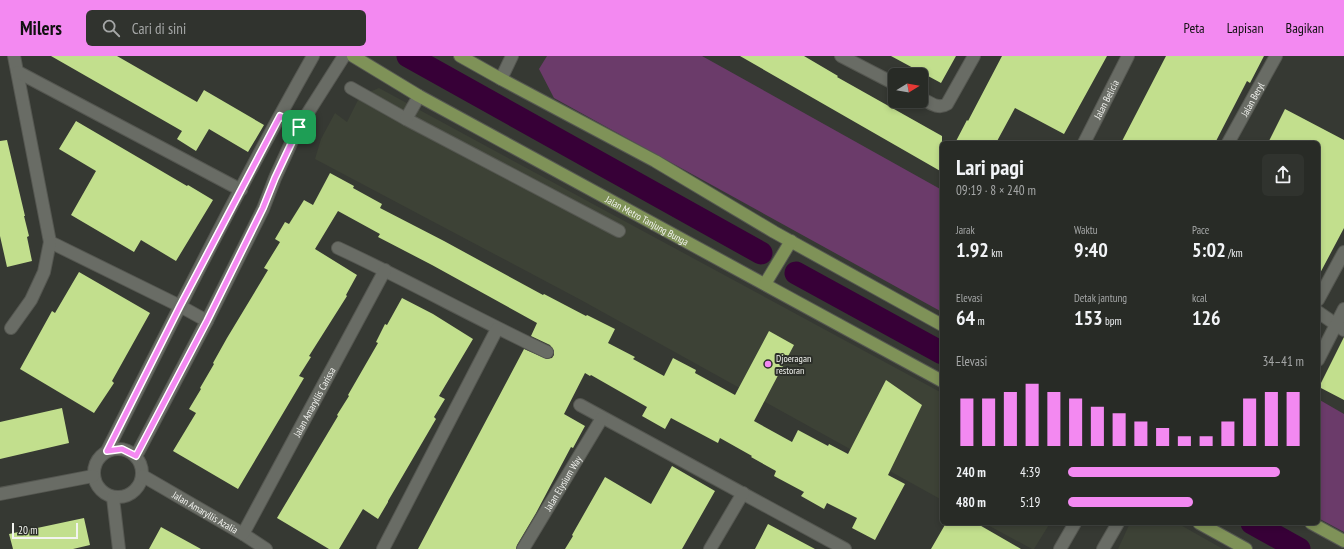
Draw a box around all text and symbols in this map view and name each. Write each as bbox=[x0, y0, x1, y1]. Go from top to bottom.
search box bbox=[86, 10, 366, 46]
text: Milers bbox=[20, 16, 62, 40]
icon: search bbox=[100, 17, 122, 39]
text: Cari di sini bbox=[132, 19, 186, 38]
text: Peta bbox=[1184, 19, 1205, 37]
text: Lapisan bbox=[1227, 19, 1264, 37]
text: Bagikan bbox=[1286, 19, 1324, 37]
north arrow bbox=[888, 68, 928, 108]
map controls bbox=[888, 68, 928, 108]
street label: Jalan Belicia bbox=[1091, 78, 1122, 122]
street label: Jalan Beryl bbox=[1237, 80, 1268, 120]
pin bbox=[282, 110, 316, 144]
icon: arrive bbox=[288, 116, 310, 138]
text: Lari pagi bbox=[956, 153, 1024, 181]
button: share bbox=[1262, 154, 1304, 196]
text: 09:19 · 8 × 240 m bbox=[956, 182, 1036, 199]
street label: Jalan Metro Tanjung Bunga bbox=[602, 192, 691, 249]
text: Jarak bbox=[956, 223, 975, 237]
text: Waktu bbox=[1074, 223, 1098, 237]
text: Pace bbox=[1192, 223, 1209, 237]
text: 1.92 bbox=[956, 237, 989, 263]
text: 9:40 bbox=[1074, 237, 1108, 263]
text: 5:02 bbox=[1192, 237, 1226, 263]
text: km bbox=[989, 246, 1003, 260]
text: /km bbox=[1226, 246, 1243, 260]
text: Elevasi bbox=[956, 291, 982, 305]
text: Detak jantung bbox=[1074, 291, 1127, 305]
text: kcal bbox=[1192, 291, 1207, 305]
text: 64 bbox=[956, 305, 975, 331]
text: 153 bbox=[1074, 305, 1103, 331]
text: 126 bbox=[1192, 305, 1221, 331]
text: m bbox=[975, 314, 985, 328]
text: bpm bbox=[1103, 314, 1122, 328]
place label: Djoeragan restoran bbox=[776, 352, 811, 377]
text: Elevasi bbox=[956, 353, 987, 370]
text: 34–41 m bbox=[1262, 353, 1304, 370]
marker: Djoeragan restoran bbox=[763, 359, 773, 369]
street label: Jalan Amaryllis Carissa bbox=[290, 365, 339, 440]
street label: Jalan Elysium Way bbox=[541, 453, 585, 514]
text: 240 m bbox=[956, 464, 986, 481]
text: 4:39 bbox=[1020, 464, 1040, 481]
street label: Jalan Amaryllis Azalia bbox=[169, 488, 240, 537]
text: 480 m bbox=[956, 494, 986, 511]
text: 5:19 bbox=[1020, 494, 1040, 511]
scale bar bbox=[12, 521, 78, 540]
text: 20 m bbox=[18, 523, 37, 537]

